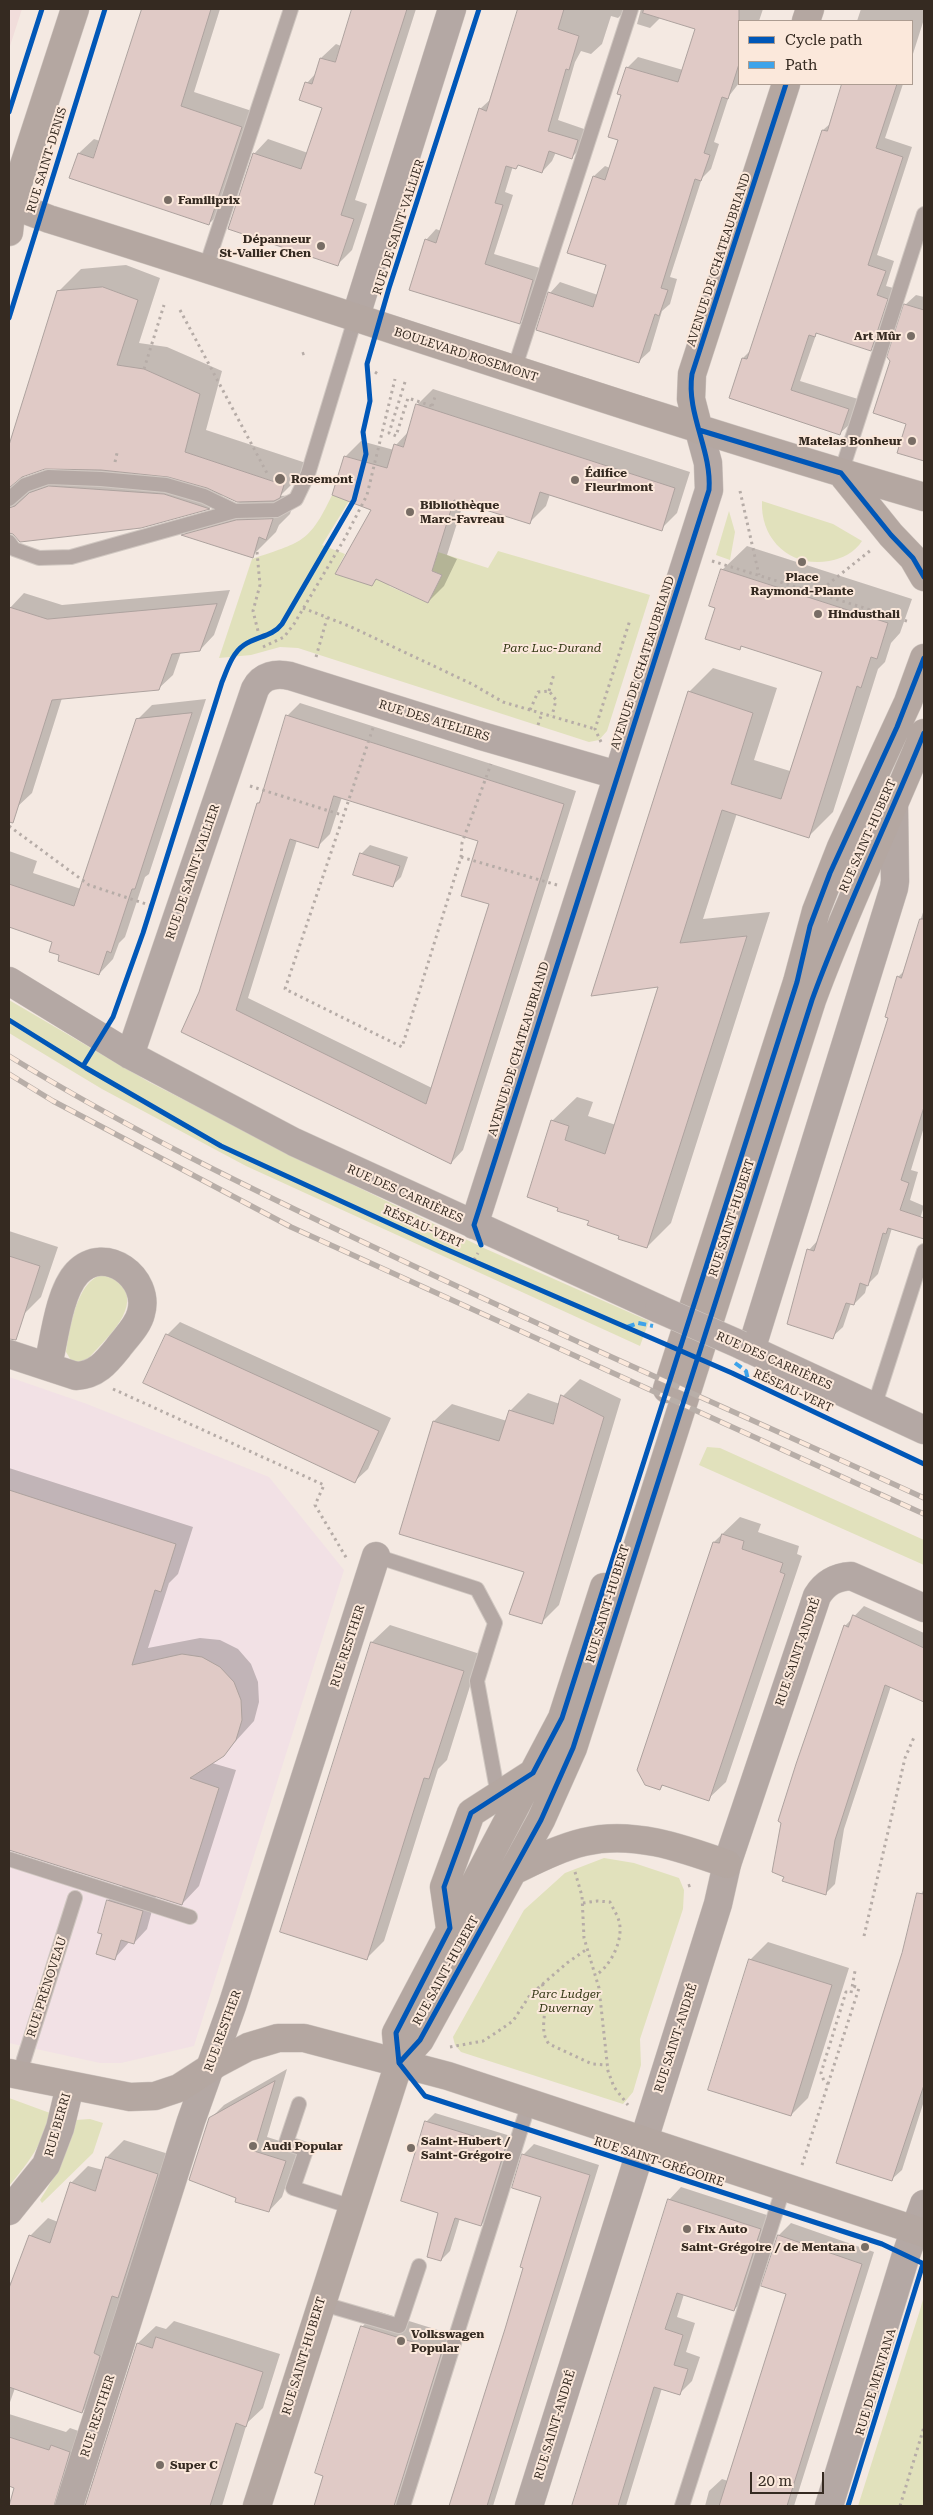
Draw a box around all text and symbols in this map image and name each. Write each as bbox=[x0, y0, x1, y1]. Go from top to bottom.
legend bbox=[738, 20, 913, 85]
text: Cycle path bbox=[785, 31, 862, 49]
text: Path bbox=[785, 56, 818, 74]
street label: RUE SAINT-DENIS bbox=[24, 105, 70, 215]
street label: RUE DE SAINT-VALLIER bbox=[370, 157, 428, 297]
street label: AVENUE DE CHATEAUBRIAND bbox=[684, 171, 754, 349]
place label: Familiprix bbox=[178, 193, 240, 207]
marker: Familiprix bbox=[162, 194, 174, 206]
place label: Dépanneur St-Vallier Chen bbox=[220, 232, 311, 260]
marker: Dépanneur St-Vallier Chen bbox=[315, 240, 327, 252]
street label: BOULEVARD ROSEMONT bbox=[392, 325, 540, 385]
place label: Art Mûr bbox=[854, 329, 901, 343]
marker: Art Mûr bbox=[905, 330, 917, 342]
place label: Matelas Bonheur bbox=[798, 434, 902, 448]
marker: Matelas Bonheur bbox=[906, 435, 918, 447]
place label: Édifice Fleurimont bbox=[585, 466, 653, 494]
marker: Rosemont bbox=[273, 472, 287, 486]
place label: Rosemont bbox=[291, 472, 353, 486]
marker: Édifice Fleurimont bbox=[569, 474, 581, 486]
place label: Bibliothèque Marc-Favreau bbox=[420, 498, 504, 526]
marker: Bibliothèque Marc-Favreau bbox=[404, 506, 416, 518]
marker: Place Raymond-Plante bbox=[796, 556, 808, 568]
place label: Place Raymond-Plante bbox=[751, 570, 853, 598]
street label: AVENUE DE CHATEAUBRIAND bbox=[608, 574, 678, 752]
place label: Hindusthali bbox=[828, 607, 900, 621]
marker: Hindusthali bbox=[812, 608, 824, 620]
park label: Parc Luc-Durand bbox=[503, 641, 601, 655]
street label: RUE DES ATELIERS bbox=[377, 697, 491, 745]
street label: RUE SAINT-HUBERT bbox=[836, 777, 900, 895]
street label: RUE DE SAINT-VALLIER bbox=[163, 802, 223, 942]
street label: AVENUE DE CHATEAUBRIAND bbox=[486, 960, 552, 1138]
street label: RUE SAINT-HUBERT bbox=[706, 1157, 758, 1279]
street label: RUE DES CARRIÈRES bbox=[345, 1162, 465, 1226]
street label: RÉSEAU-VERT bbox=[381, 1203, 465, 1251]
street label: RUE DES CARRIÈRES bbox=[714, 1329, 834, 1393]
street label: RÉSEAU-VERT bbox=[751, 1366, 835, 1416]
street label: RUE SAINT-HUBERT bbox=[583, 1543, 633, 1665]
street label: RUE SAINT-ANDRÉ bbox=[773, 1596, 823, 1708]
street label: RUE RESTHER bbox=[328, 1603, 368, 1689]
street label: RUE SAINT-HUBERT bbox=[410, 1914, 482, 2028]
street label: RUE PRÉNOVEAU bbox=[24, 1935, 70, 2039]
street label: RUE SAINT-ANDRÉ bbox=[652, 1982, 700, 2094]
park label: Parc Ludger Duvernay bbox=[531, 1987, 601, 2015]
street label: RUE RESTHER bbox=[202, 1988, 244, 2074]
street label: RUE BERRI bbox=[42, 2092, 74, 2158]
place label: Saint-Hubert / Saint-Grégoire bbox=[421, 2134, 511, 2162]
street label: RUE SAINT-GRÉGOIRE bbox=[592, 2134, 726, 2190]
place label: Audi Popular bbox=[263, 2139, 343, 2153]
marker: Audi Popular bbox=[247, 2140, 259, 2152]
marker: Saint-Hubert / Saint-Grégoire bbox=[405, 2142, 417, 2154]
place label: Fix Auto bbox=[697, 2222, 747, 2236]
marker: Fix Auto bbox=[681, 2223, 693, 2235]
place label: Saint-Grégoire / de Mentana bbox=[681, 2240, 855, 2254]
marker: Saint-Grégoire / de Mentana bbox=[859, 2241, 871, 2253]
street label: RUE SAINT-HUBERT bbox=[279, 2295, 329, 2417]
place label: Volkswagen Popular bbox=[411, 2327, 484, 2355]
street label: RUE DE MENTANA bbox=[853, 2327, 899, 2437]
marker: Volkswagen Popular bbox=[395, 2335, 407, 2347]
street label: RUE SAINT-ANDRÉ bbox=[531, 2368, 579, 2482]
street label: RUE RESTHER bbox=[78, 2373, 118, 2459]
place label: Super C bbox=[170, 2458, 218, 2472]
marker: Super C bbox=[154, 2459, 166, 2471]
scale bar bbox=[753, 2462, 827, 2494]
text: 20 m bbox=[758, 2472, 792, 2490]

